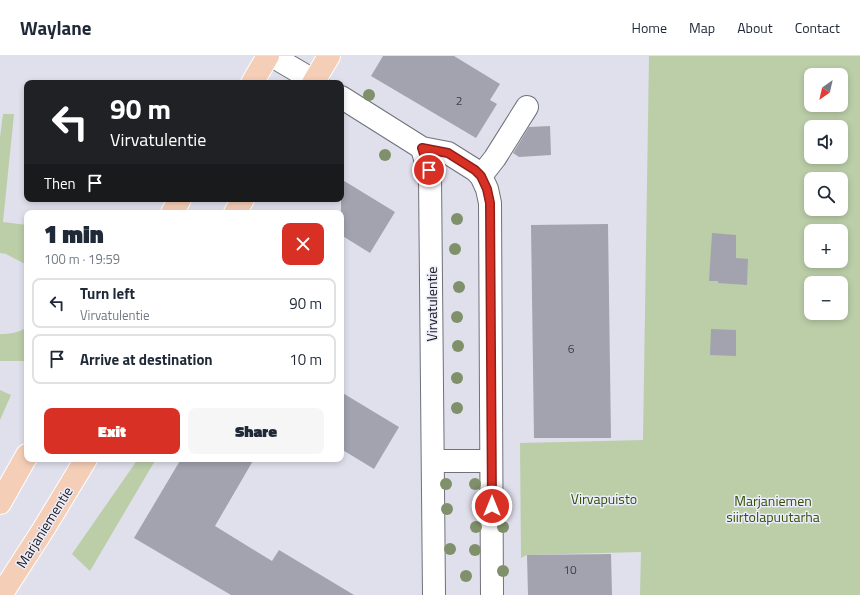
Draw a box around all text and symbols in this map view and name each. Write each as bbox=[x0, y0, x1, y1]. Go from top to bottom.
text: Waylane bbox=[20, 13, 92, 42]
text: Home bbox=[632, 17, 667, 38]
text: Map bbox=[689, 17, 715, 38]
text: About bbox=[737, 17, 773, 38]
text: Contact bbox=[795, 17, 840, 38]
north arrow bbox=[804, 68, 848, 112]
map controls bbox=[804, 68, 848, 320]
text: 90 m bbox=[110, 87, 171, 130]
house number: 2 bbox=[456, 91, 462, 110]
icon: left bbox=[44, 96, 96, 148]
button: sound bbox=[804, 120, 848, 164]
text: Virvatulentie bbox=[110, 126, 206, 153]
pin bbox=[412, 153, 446, 187]
icon: arrive bbox=[418, 159, 440, 181]
text: Then bbox=[44, 172, 76, 195]
icon: arrive bbox=[84, 172, 106, 194]
button: search bbox=[804, 172, 848, 216]
text: 1 min bbox=[44, 216, 104, 252]
button: close bbox=[282, 223, 324, 265]
button: + bbox=[804, 224, 848, 268]
text: 100 m · 19:59 bbox=[44, 249, 120, 269]
street label: Virvatulentie bbox=[421, 267, 442, 341]
button: − bbox=[804, 276, 848, 320]
text: Turn left bbox=[80, 282, 135, 305]
icon: left bbox=[46, 292, 68, 314]
text: 90 m bbox=[289, 292, 322, 315]
text: Virvatulentie bbox=[80, 305, 150, 325]
house number: 6 bbox=[568, 339, 575, 358]
icon: arrive bbox=[46, 348, 68, 370]
text: Arrive at destination bbox=[80, 348, 213, 371]
text: 10 m bbox=[289, 348, 322, 371]
button: Exit bbox=[44, 408, 180, 454]
button: Share bbox=[188, 408, 324, 454]
street label: Marjaniementie bbox=[11, 482, 77, 572]
position arrow bbox=[471, 485, 513, 527]
park label: Virvapuisto bbox=[571, 488, 637, 509]
park label: Marjaniemen siirtolapuutarha bbox=[726, 490, 820, 527]
house number: 10 bbox=[563, 560, 577, 579]

